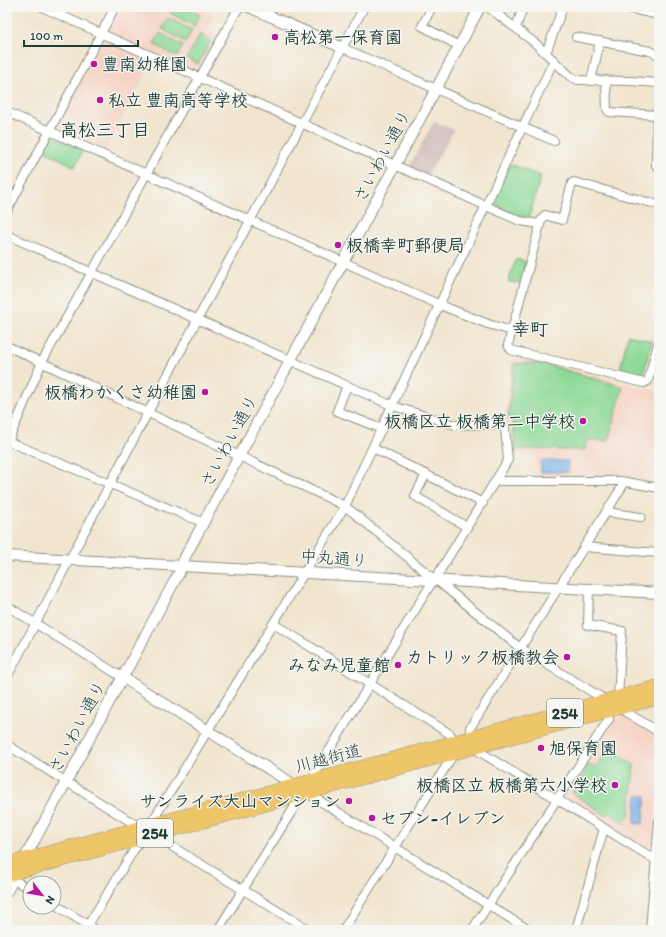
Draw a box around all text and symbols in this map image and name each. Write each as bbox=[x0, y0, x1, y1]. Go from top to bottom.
scale bar bbox=[24, 22, 138, 48]
place label: 高松第一保育園 bbox=[283, 27, 402, 47]
text: 100 m bbox=[30, 29, 63, 43]
marker: 高松第一保育園 bbox=[270, 32, 280, 42]
place label: 豊南幼稚園 bbox=[102, 54, 187, 74]
marker: 豊南幼稚園 bbox=[89, 59, 99, 69]
place label: 私立 豊南高等学校 bbox=[108, 90, 248, 110]
marker: 私立 豊南高等学校 bbox=[95, 95, 105, 105]
street label: さいわい通り bbox=[349, 106, 415, 206]
district label: 高松三丁目 bbox=[60, 119, 150, 141]
place label: 板橋幸町郵便局 bbox=[346, 235, 465, 255]
marker: 板橋幸町郵便局 bbox=[333, 240, 343, 250]
district label: 幸町 bbox=[512, 318, 548, 340]
place label: 板橋わかくさ幼稚園 bbox=[44, 382, 197, 402]
marker: 板橋わかくさ幼稚園 bbox=[200, 387, 210, 397]
street label: さいわい通り bbox=[196, 391, 262, 491]
place label: 板橋区立 板橋第二中学校 bbox=[384, 411, 575, 431]
marker: 板橋区立 板橋第二中学校 bbox=[578, 416, 588, 426]
street label: 中丸通り bbox=[299, 546, 369, 570]
place label: カトリック板橋教会 bbox=[406, 647, 559, 667]
marker: カトリック板橋教会 bbox=[562, 652, 572, 662]
place label: みなみ児童館 bbox=[288, 655, 390, 675]
marker: みなみ児童館 bbox=[393, 660, 403, 670]
street label: さいわい通り bbox=[44, 677, 110, 777]
road number: 254 bbox=[547, 699, 583, 727]
place label: 旭保育園 bbox=[549, 738, 617, 758]
street label: 川越街道 bbox=[293, 740, 363, 776]
marker: 旭保育園 bbox=[536, 743, 546, 753]
place label: 板橋区立 板橋第六小学校 bbox=[416, 775, 607, 795]
marker: 板橋区立 板橋第六小学校 bbox=[610, 780, 620, 790]
place label: サンライズ大山マンション bbox=[139, 791, 341, 811]
marker: サンライズ大山マンション bbox=[344, 796, 354, 806]
place label: セブン-イレブン bbox=[380, 808, 506, 828]
marker: セブン-イレブン bbox=[367, 813, 377, 823]
road number: 254 bbox=[137, 819, 173, 847]
north arrow bbox=[22, 875, 62, 915]
text: N bbox=[43, 893, 58, 906]

